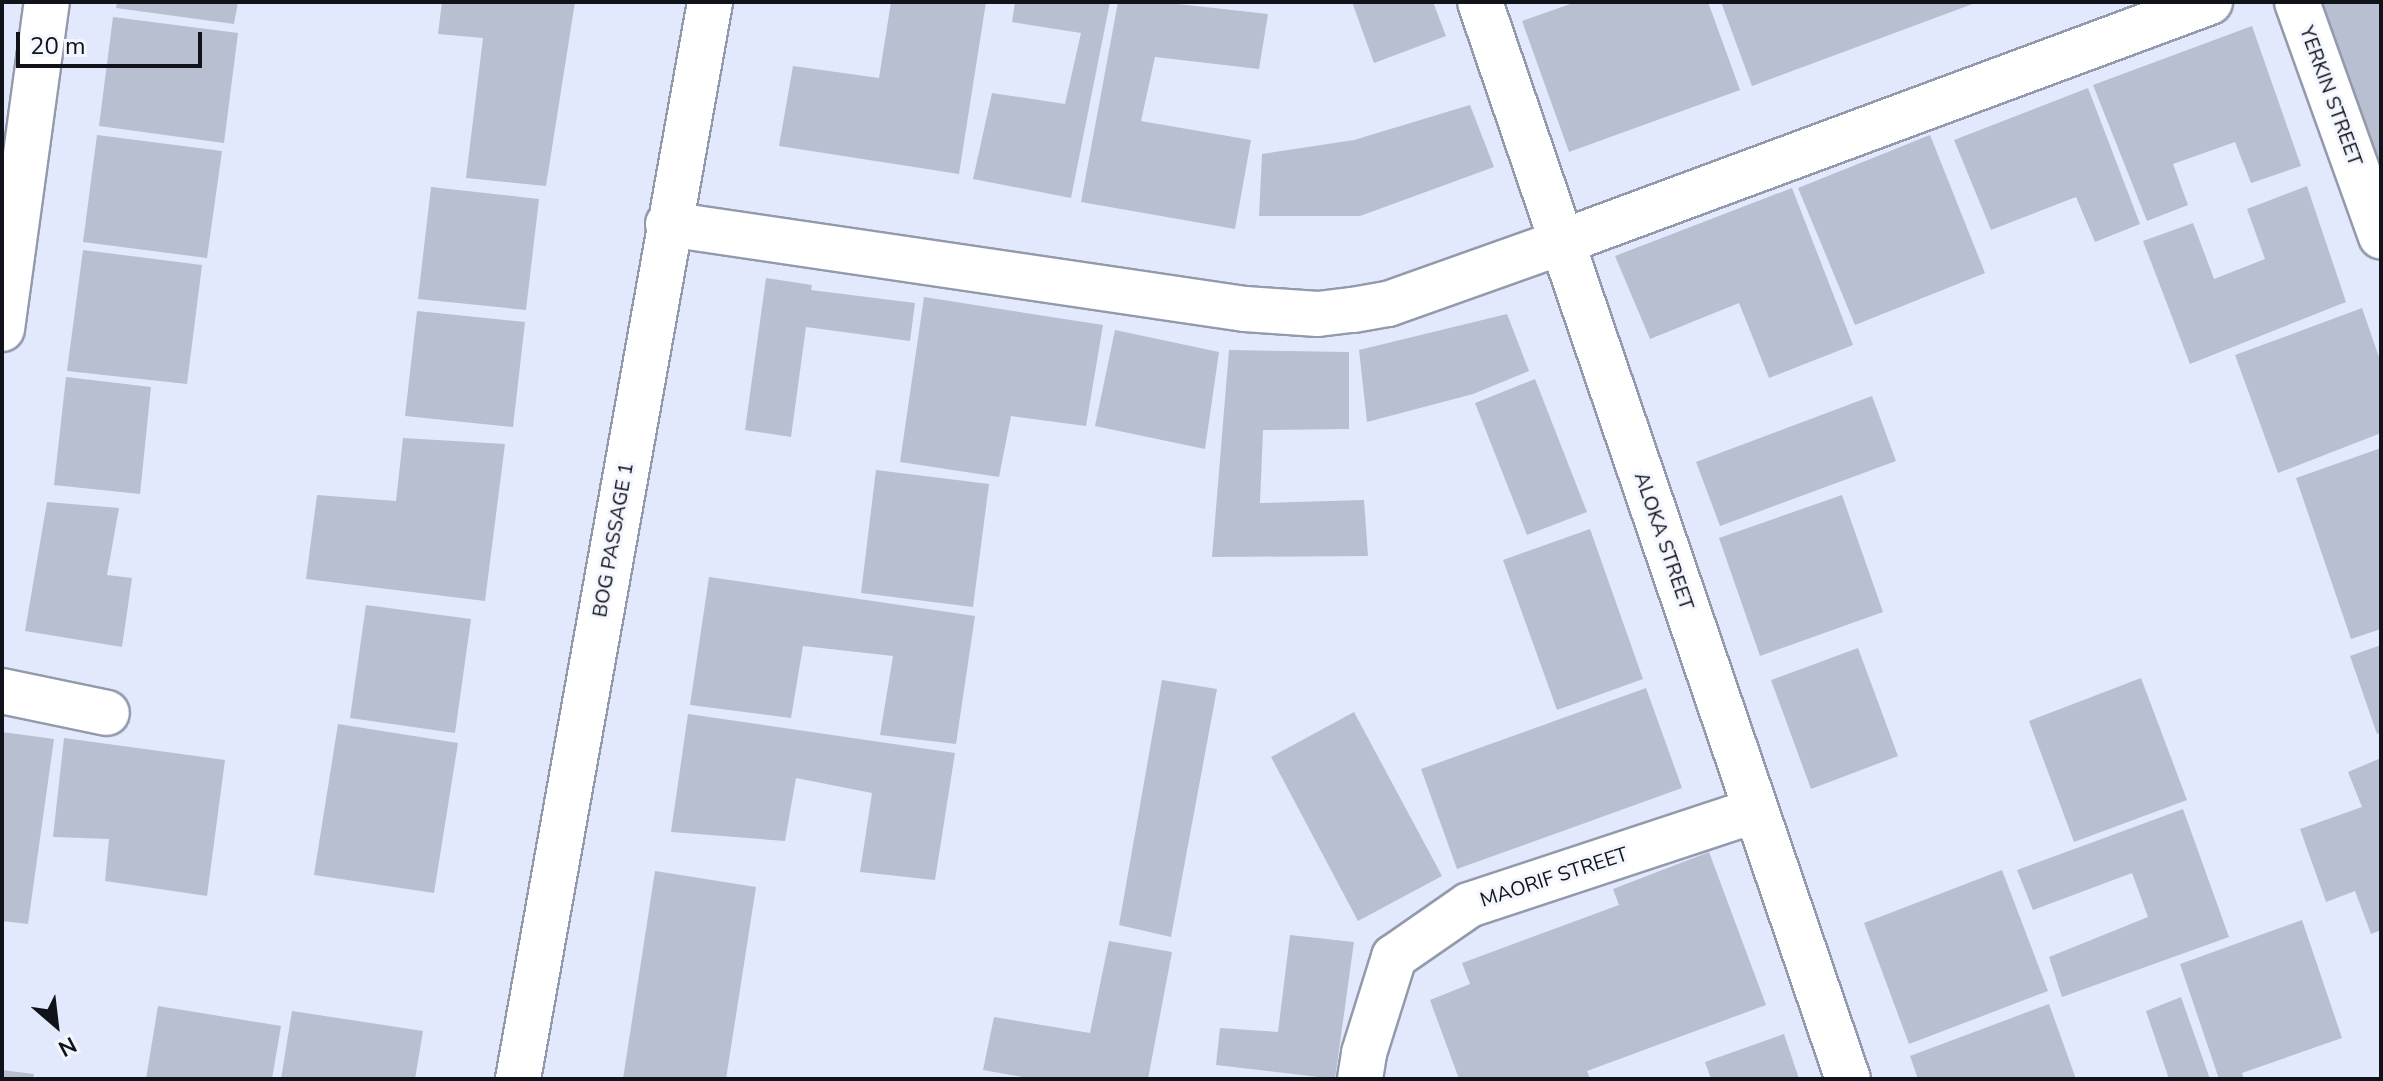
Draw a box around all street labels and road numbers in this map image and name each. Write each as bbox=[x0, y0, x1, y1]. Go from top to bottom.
street label: YERKIN STREET bbox=[2295, 23, 2367, 169]
street label: BOG PASSAGE 1 bbox=[588, 461, 638, 619]
street label: ALOKA STREET bbox=[1629, 469, 1699, 613]
street label: MAORIF STREET bbox=[1477, 842, 1631, 912]

